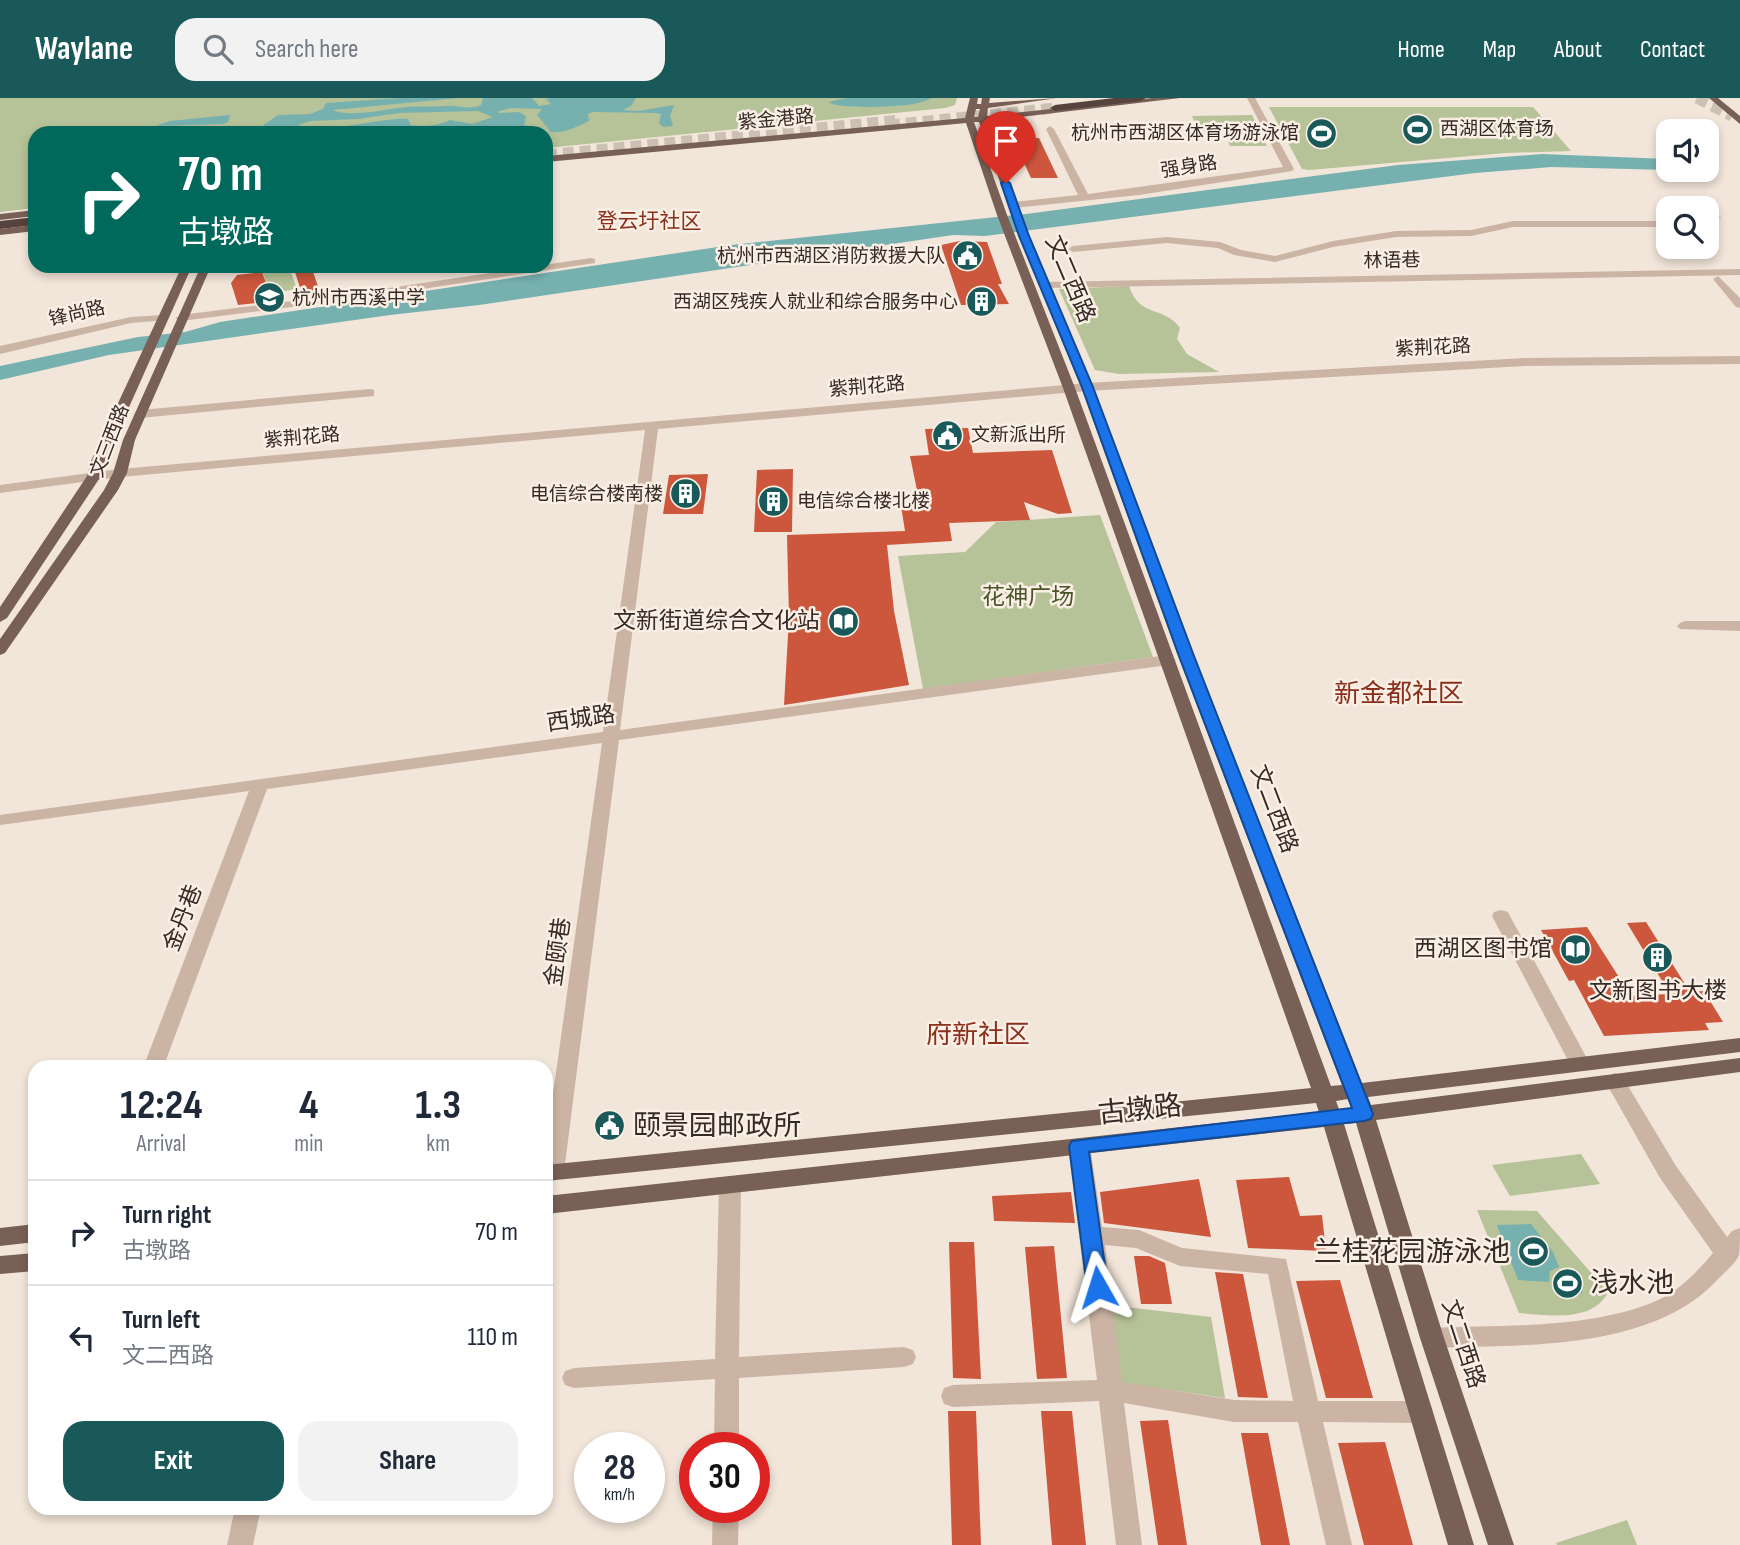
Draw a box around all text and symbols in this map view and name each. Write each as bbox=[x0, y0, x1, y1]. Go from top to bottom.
search box bbox=[175, 18, 665, 81]
text: Waylane bbox=[35, 29, 133, 69]
icon: search bbox=[199, 30, 237, 68]
text: Search here bbox=[255, 34, 358, 65]
text: Home bbox=[1397, 35, 1445, 64]
text: Map bbox=[1483, 35, 1516, 64]
text: About bbox=[1554, 35, 1602, 64]
text: Contact bbox=[1640, 35, 1705, 64]
street label: 紫金港路 bbox=[737, 105, 815, 135]
pin bbox=[976, 111, 1036, 183]
sports icon: 西湖区体育场 bbox=[1400, 112, 1434, 146]
sports icon: 杭州市西湖区体育场游泳馆 bbox=[1305, 116, 1339, 150]
place label: 西湖区体育场 bbox=[1440, 118, 1554, 141]
map controls bbox=[1656, 119, 1719, 259]
button: sound bbox=[1656, 119, 1719, 182]
icon: arrive bbox=[987, 122, 1025, 160]
place label: 杭州市西湖区体育场游泳馆 bbox=[1071, 122, 1299, 145]
text: 70 m bbox=[178, 146, 263, 205]
street label: 强身路 bbox=[1159, 151, 1219, 183]
icon: right bbox=[63, 154, 154, 245]
button: search bbox=[1656, 196, 1719, 259]
district label: 登云圩社区 bbox=[597, 209, 702, 234]
text: 古墩路 bbox=[178, 214, 274, 253]
street label: 文二西路 bbox=[1039, 231, 1101, 327]
public building icon: 杭州市西湖区消防救援大队 bbox=[951, 239, 985, 273]
place label: 杭州市西湖区消防救援大队 bbox=[717, 245, 945, 268]
street label: 林语巷 bbox=[1363, 249, 1421, 273]
school or university icon: 杭州市西溪中学 bbox=[252, 281, 286, 315]
building icon: 西湖区残疾人就业和综合服务中心 bbox=[964, 285, 998, 319]
place label: 杭州市西溪中学 bbox=[292, 287, 425, 310]
place label: 西湖区残疾人就业和综合服务中心 bbox=[673, 291, 958, 314]
street label: 锋尚路 bbox=[47, 296, 107, 332]
street label: 紫荆花路 bbox=[1394, 335, 1472, 361]
street label: 紫荆花路 bbox=[828, 372, 906, 402]
street label: 文三西路 bbox=[86, 401, 134, 481]
public building icon: 文新派出所 bbox=[931, 418, 965, 452]
street label: 紫荆花路 bbox=[263, 423, 341, 453]
place label: 文新派出所 bbox=[971, 424, 1066, 447]
building icon: 电信综合楼南楼 bbox=[669, 477, 703, 511]
place label: 电信综合楼南楼 bbox=[530, 483, 663, 506]
building icon: 电信综合楼北楼 bbox=[757, 484, 791, 518]
place label: 电信综合楼北楼 bbox=[797, 490, 930, 513]
park label: 花神广场 bbox=[982, 583, 1074, 611]
library icon: 文新街道综合文化站 bbox=[826, 604, 860, 638]
place label: 文新街道综合文化站 bbox=[613, 607, 820, 635]
district label: 新金都社区 bbox=[1334, 679, 1464, 710]
street label: 西城路 bbox=[545, 700, 617, 738]
street label: 文二西路 bbox=[1244, 761, 1304, 857]
street label: 金丹巷 bbox=[158, 881, 208, 955]
street label: 金颐巷 bbox=[539, 916, 577, 988]
library icon: 西湖区图书馆 bbox=[1558, 932, 1592, 966]
place label: 西湖区图书馆 bbox=[1414, 935, 1552, 963]
building icon: 文新图书大楼 bbox=[1641, 940, 1675, 974]
place label: 文新图书大楼 bbox=[1589, 977, 1727, 1005]
district label: 府新社区 bbox=[926, 1020, 1030, 1051]
text: 12:24 bbox=[120, 1080, 202, 1131]
text: 4 bbox=[299, 1080, 319, 1131]
text: 1.3 bbox=[415, 1080, 461, 1131]
street label: 古墩路 bbox=[1096, 1089, 1184, 1131]
public building icon: 颐景园邮政所 bbox=[593, 1109, 627, 1143]
place label: 颐景园邮政所 bbox=[633, 1110, 801, 1143]
text: Arrival bbox=[136, 1130, 186, 1158]
text: min bbox=[294, 1130, 323, 1158]
text: km bbox=[426, 1130, 450, 1158]
text: Turn right bbox=[122, 1200, 211, 1231]
icon: right bbox=[63, 1214, 101, 1252]
text: 70 m bbox=[475, 1217, 518, 1248]
sports icon: 兰桂花园游泳池 bbox=[1516, 1235, 1550, 1269]
place label: 兰桂花园游泳池 bbox=[1314, 1236, 1510, 1269]
text: 古墩路 bbox=[122, 1237, 191, 1265]
position arrow bbox=[1061, 1250, 1135, 1324]
sports icon: 浅水池 bbox=[1550, 1266, 1584, 1300]
place label: 浅水池 bbox=[1590, 1267, 1674, 1300]
street label: 文二西路 bbox=[1435, 1296, 1491, 1392]
text: Turn left bbox=[122, 1305, 200, 1336]
icon: left bbox=[63, 1319, 101, 1357]
text: 110 m bbox=[467, 1322, 518, 1353]
text: 文二西路 bbox=[122, 1342, 214, 1370]
button: Exit bbox=[63, 1421, 284, 1501]
button: Share bbox=[298, 1421, 518, 1501]
speed limit sign: 30 bbox=[679, 1432, 770, 1523]
text: 28 bbox=[604, 1447, 635, 1490]
text: km/h bbox=[604, 1484, 635, 1505]

